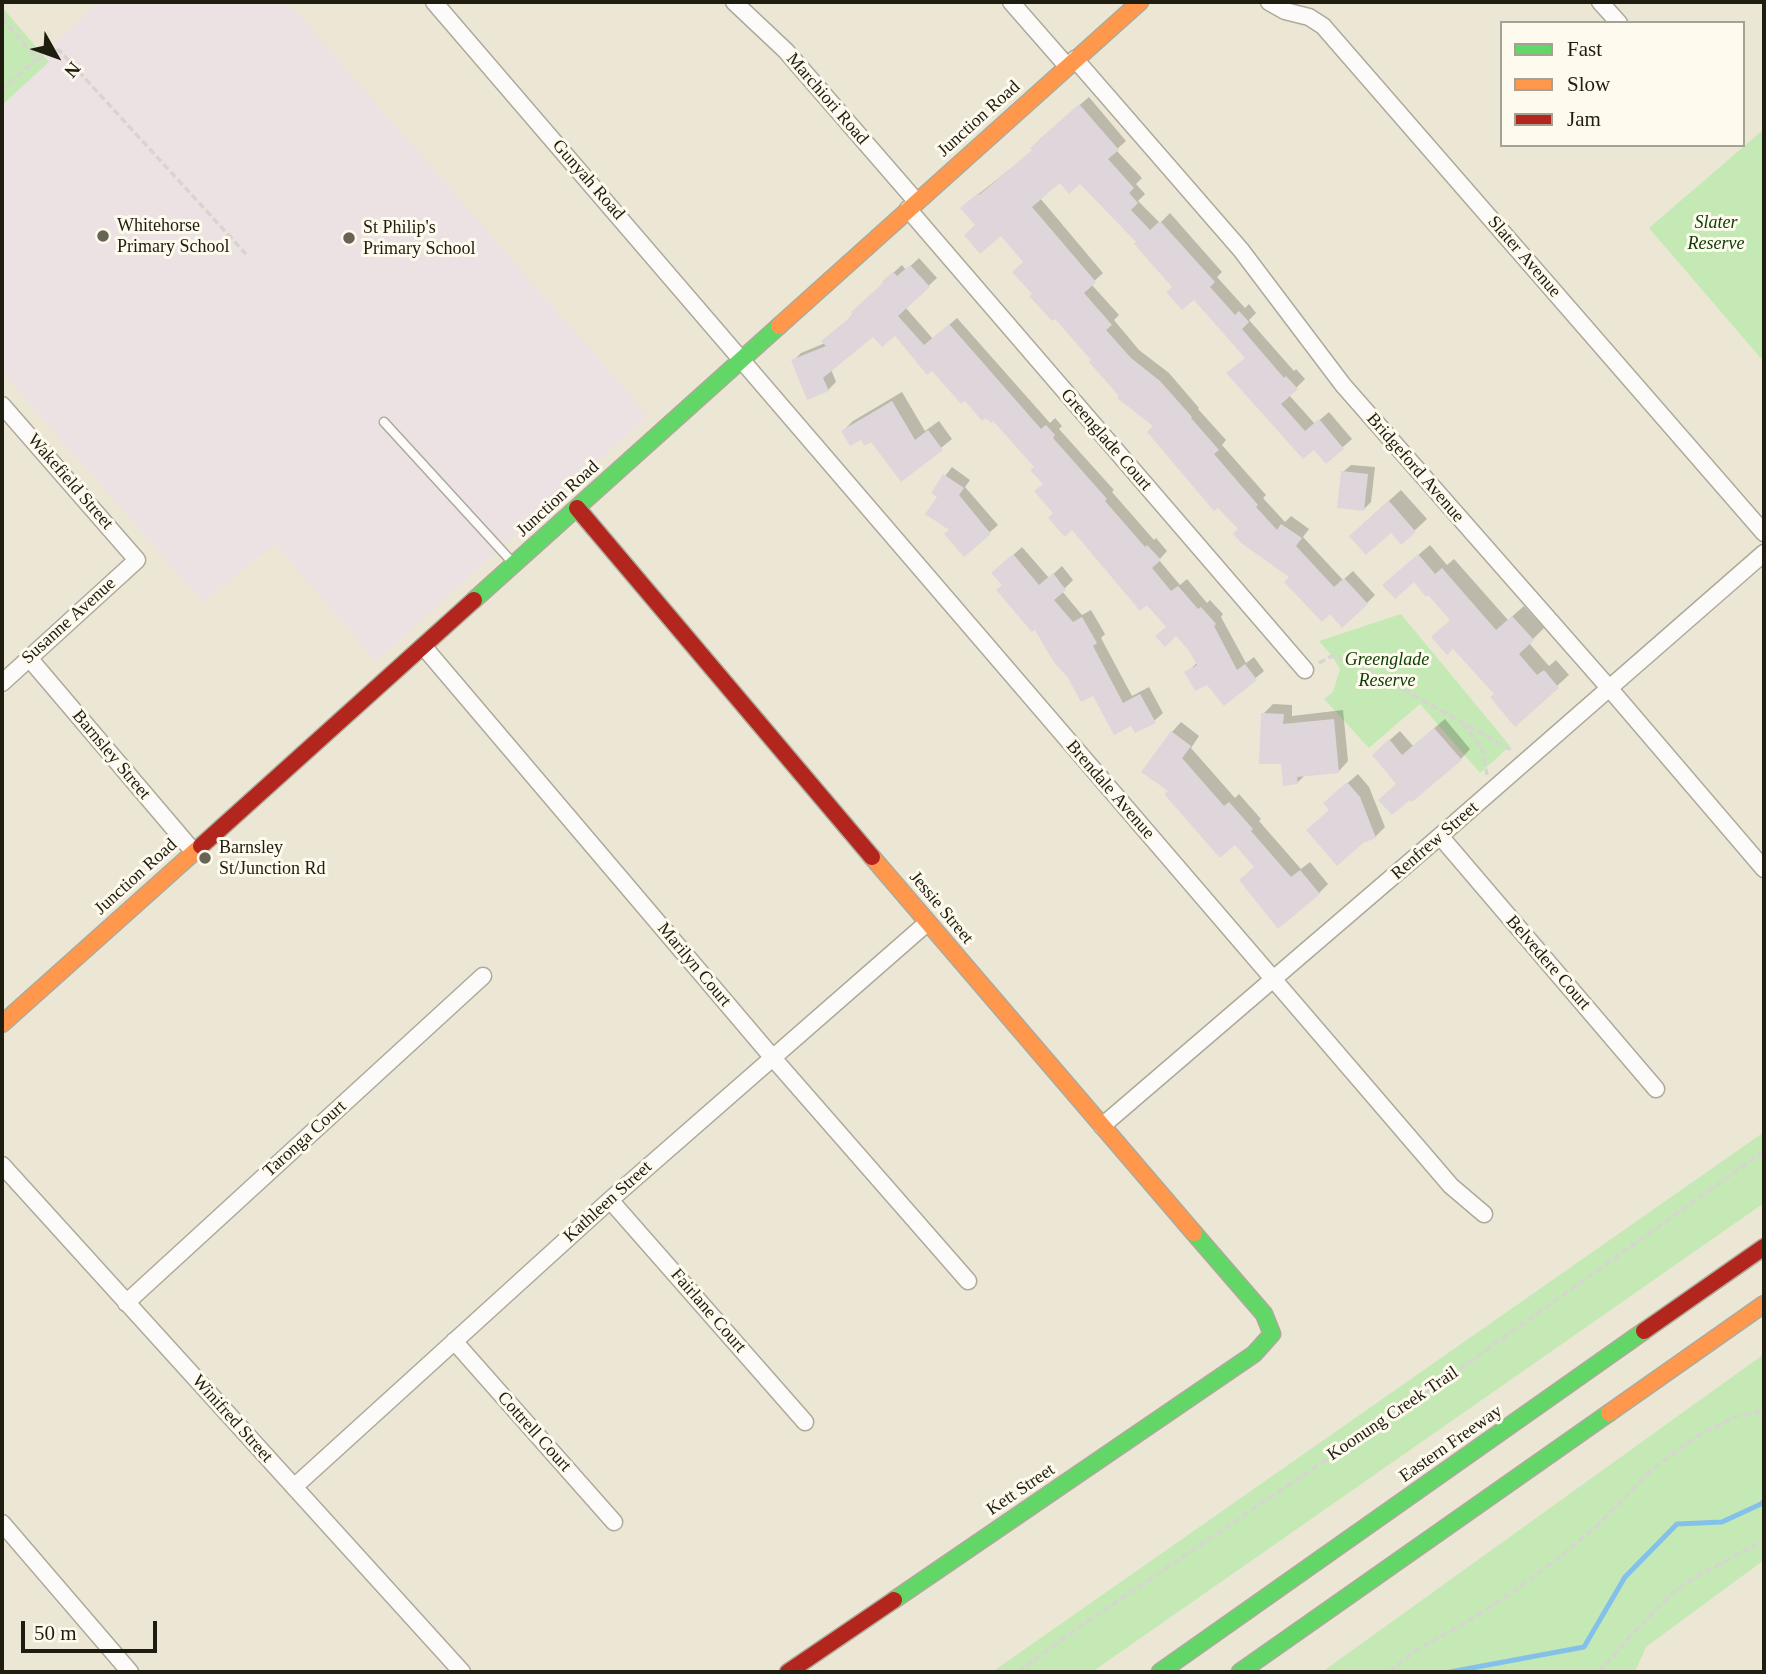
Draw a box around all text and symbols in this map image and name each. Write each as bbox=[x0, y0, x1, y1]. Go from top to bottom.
north arrow bbox=[21, 21, 91, 91]
legend bbox=[1500, 21, 1745, 147]
text: Fast bbox=[1567, 37, 1602, 61]
street label: Marchiori Road bbox=[781, 49, 873, 149]
text: N bbox=[60, 58, 85, 82]
text: Slow bbox=[1567, 72, 1610, 96]
street label: Junction Road bbox=[933, 76, 1025, 162]
text: Jam bbox=[1567, 107, 1601, 131]
street label: Gunyah Road bbox=[547, 135, 629, 225]
street label: Slater Avenue bbox=[1483, 212, 1565, 302]
park label: Slater Reserve bbox=[1688, 212, 1744, 255]
place label: Whitehorse Primary School bbox=[117, 215, 229, 258]
place label: St Philip's Primary School bbox=[363, 217, 475, 260]
marker: Whitehorse Primary School bbox=[95, 228, 111, 244]
marker: St Philip's Primary School bbox=[341, 230, 357, 246]
street label: Greenglade Court bbox=[1056, 384, 1156, 496]
street label: Bridgeford Avenue bbox=[1362, 409, 1468, 527]
street label: Wakefield Street bbox=[22, 430, 118, 534]
street label: Junction Road bbox=[512, 456, 604, 542]
street label: Susanne Avenue bbox=[18, 573, 120, 669]
park label: Greenglade Reserve bbox=[1345, 649, 1429, 692]
street label: Barnsley Street bbox=[67, 706, 155, 804]
street label: Brendale Avenue bbox=[1061, 736, 1159, 844]
street label: Renfrew Street bbox=[1387, 797, 1483, 885]
street label: Junction Road bbox=[90, 834, 182, 920]
place label: Barnsley St/Junction Rd bbox=[219, 837, 326, 880]
marker: Barnsley St/Junction Rd bbox=[197, 850, 213, 866]
street label: Jessie Street bbox=[904, 867, 978, 949]
street label: Belvedere Court bbox=[1501, 911, 1595, 1015]
street label: Marilyn Court bbox=[652, 918, 736, 1012]
street label: Taronga Court bbox=[259, 1096, 351, 1182]
street label: Kathleen Street bbox=[559, 1157, 657, 1247]
street label: Fairlane Court bbox=[666, 1264, 750, 1358]
street label: Koonung Creek Trail bbox=[1323, 1362, 1463, 1466]
street label: Winifred Street bbox=[187, 1371, 277, 1467]
street label: Cottrell Court bbox=[492, 1387, 576, 1477]
street label: Eastern Freeway bbox=[1395, 1401, 1507, 1487]
street label: Kett Street bbox=[983, 1459, 1059, 1521]
scale bar bbox=[24, 1608, 161, 1652]
text: 50 m bbox=[34, 1621, 77, 1645]

